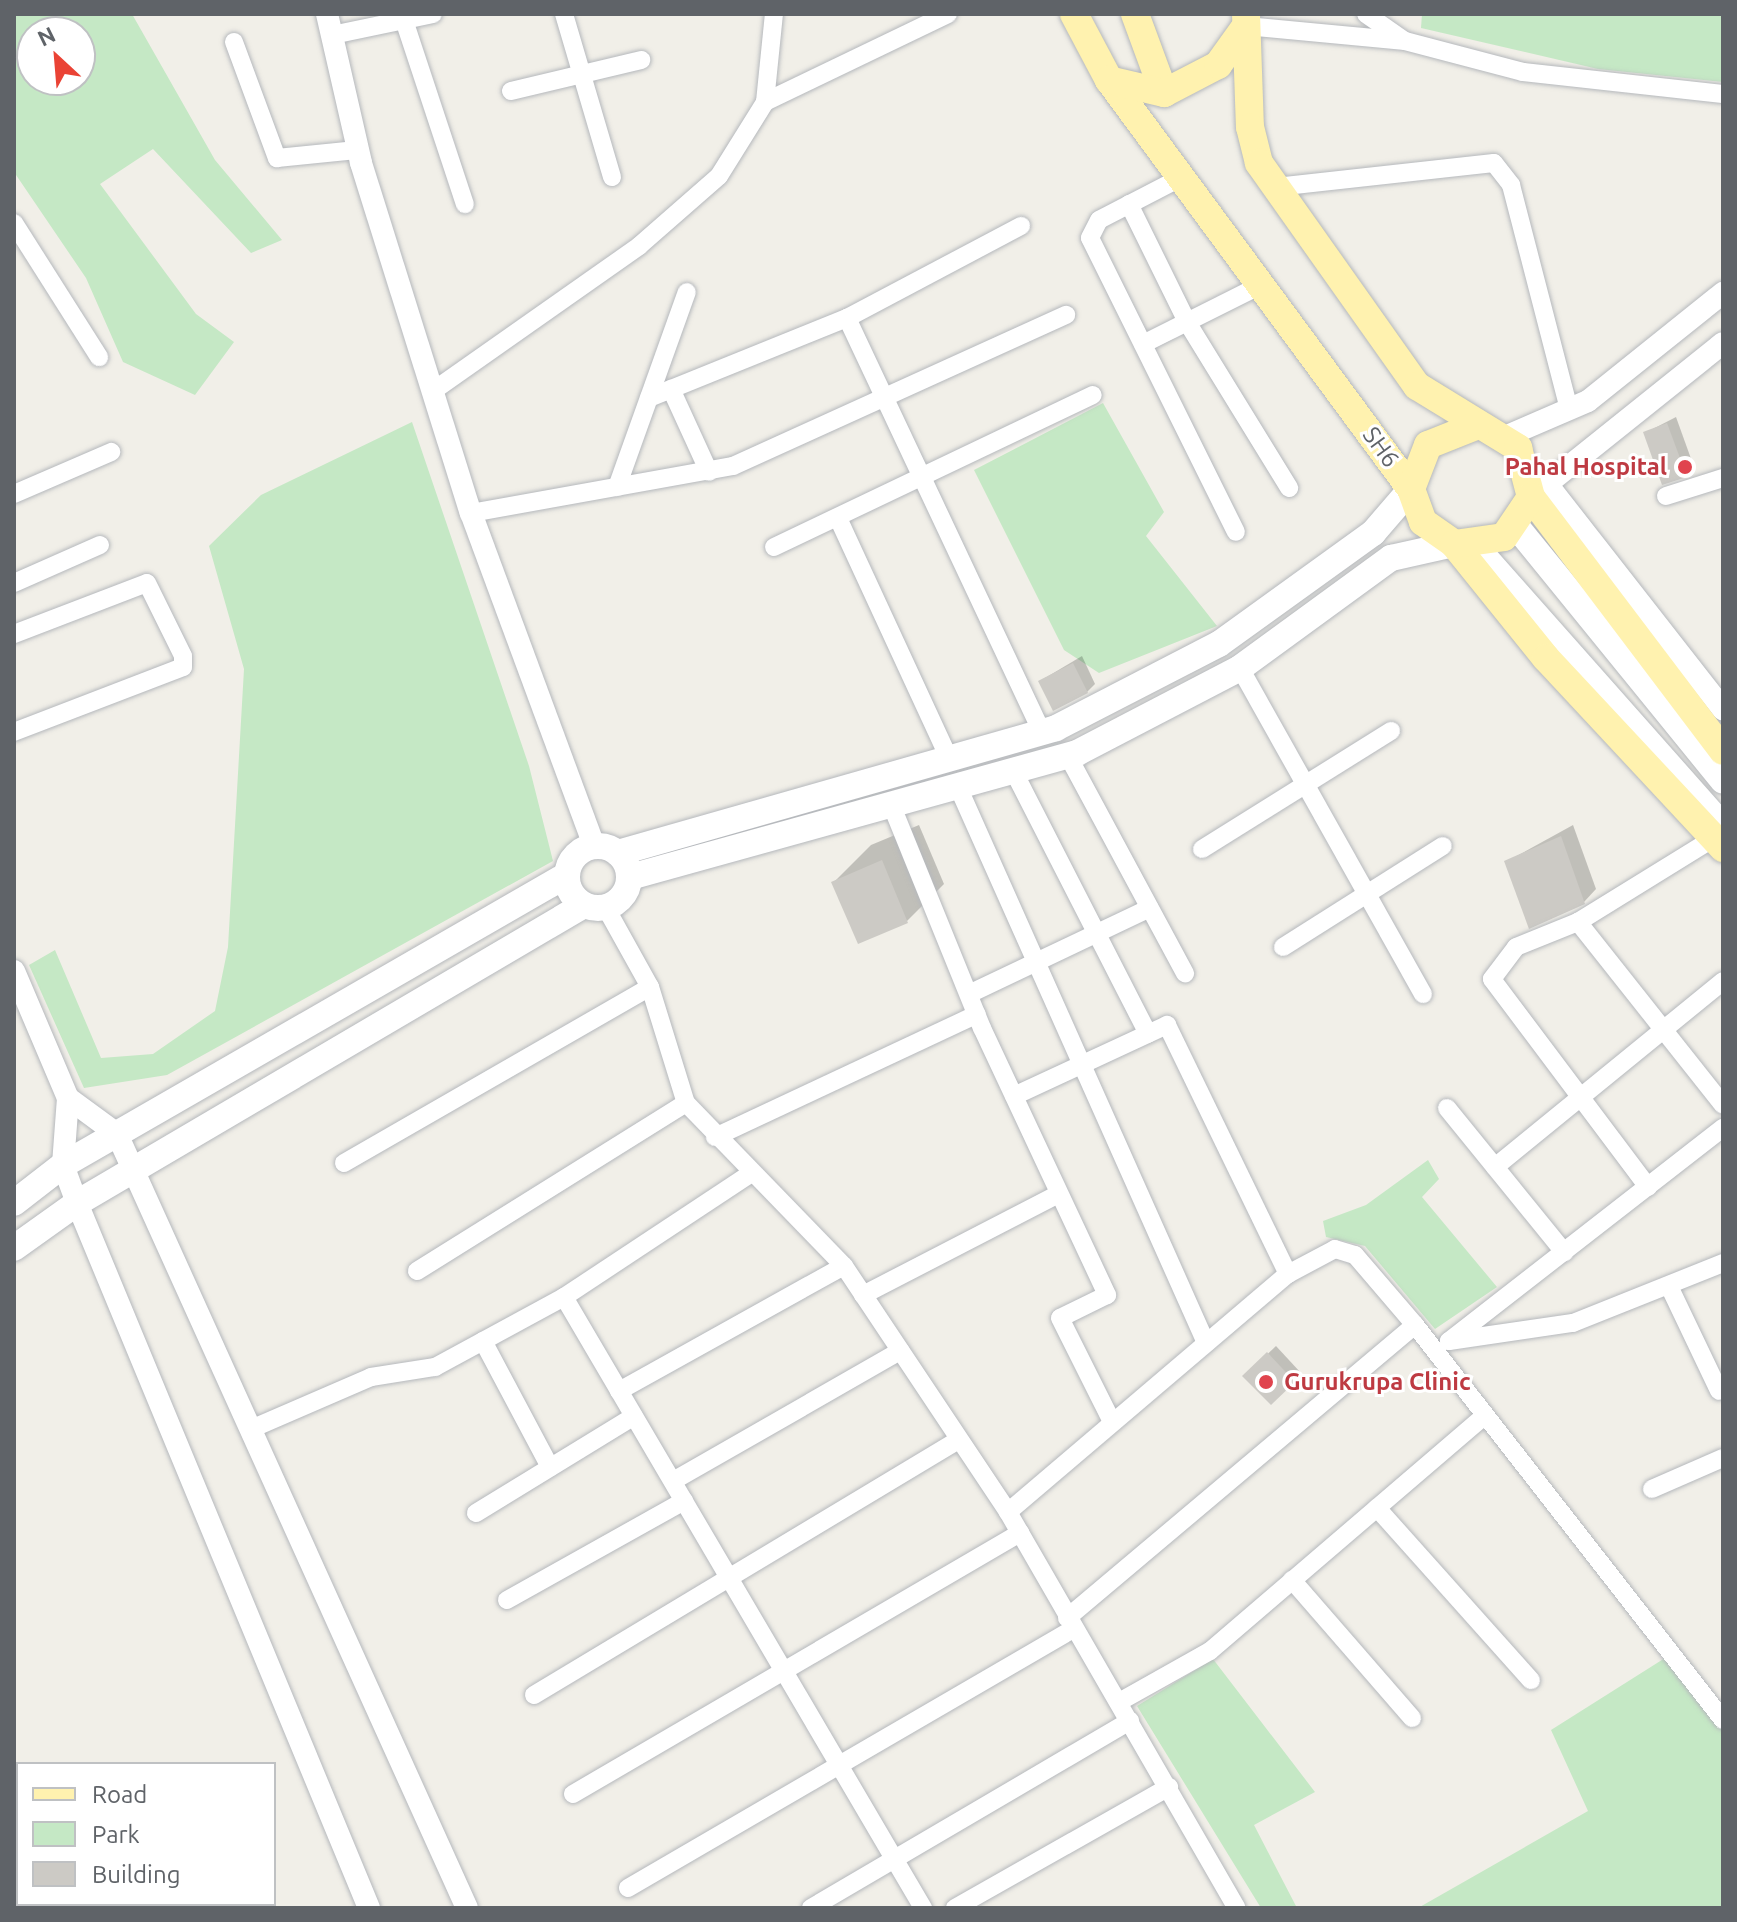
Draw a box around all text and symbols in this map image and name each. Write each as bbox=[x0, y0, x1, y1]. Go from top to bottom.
north arrow bbox=[16, 16, 96, 96]
text: N bbox=[33, 21, 59, 51]
street label: SH6 bbox=[1357, 421, 1405, 473]
place label: Pahal Hospital bbox=[1505, 453, 1667, 481]
marker: Pahal Hospital bbox=[1674, 456, 1696, 478]
place label: Gurukrupa Clinic bbox=[1284, 1368, 1471, 1396]
marker: Gurukrupa Clinic bbox=[1255, 1371, 1277, 1393]
legend bbox=[16, 1762, 276, 1906]
text: Road bbox=[92, 1781, 147, 1808]
text: Park bbox=[92, 1821, 140, 1848]
text: Building bbox=[92, 1861, 180, 1888]

